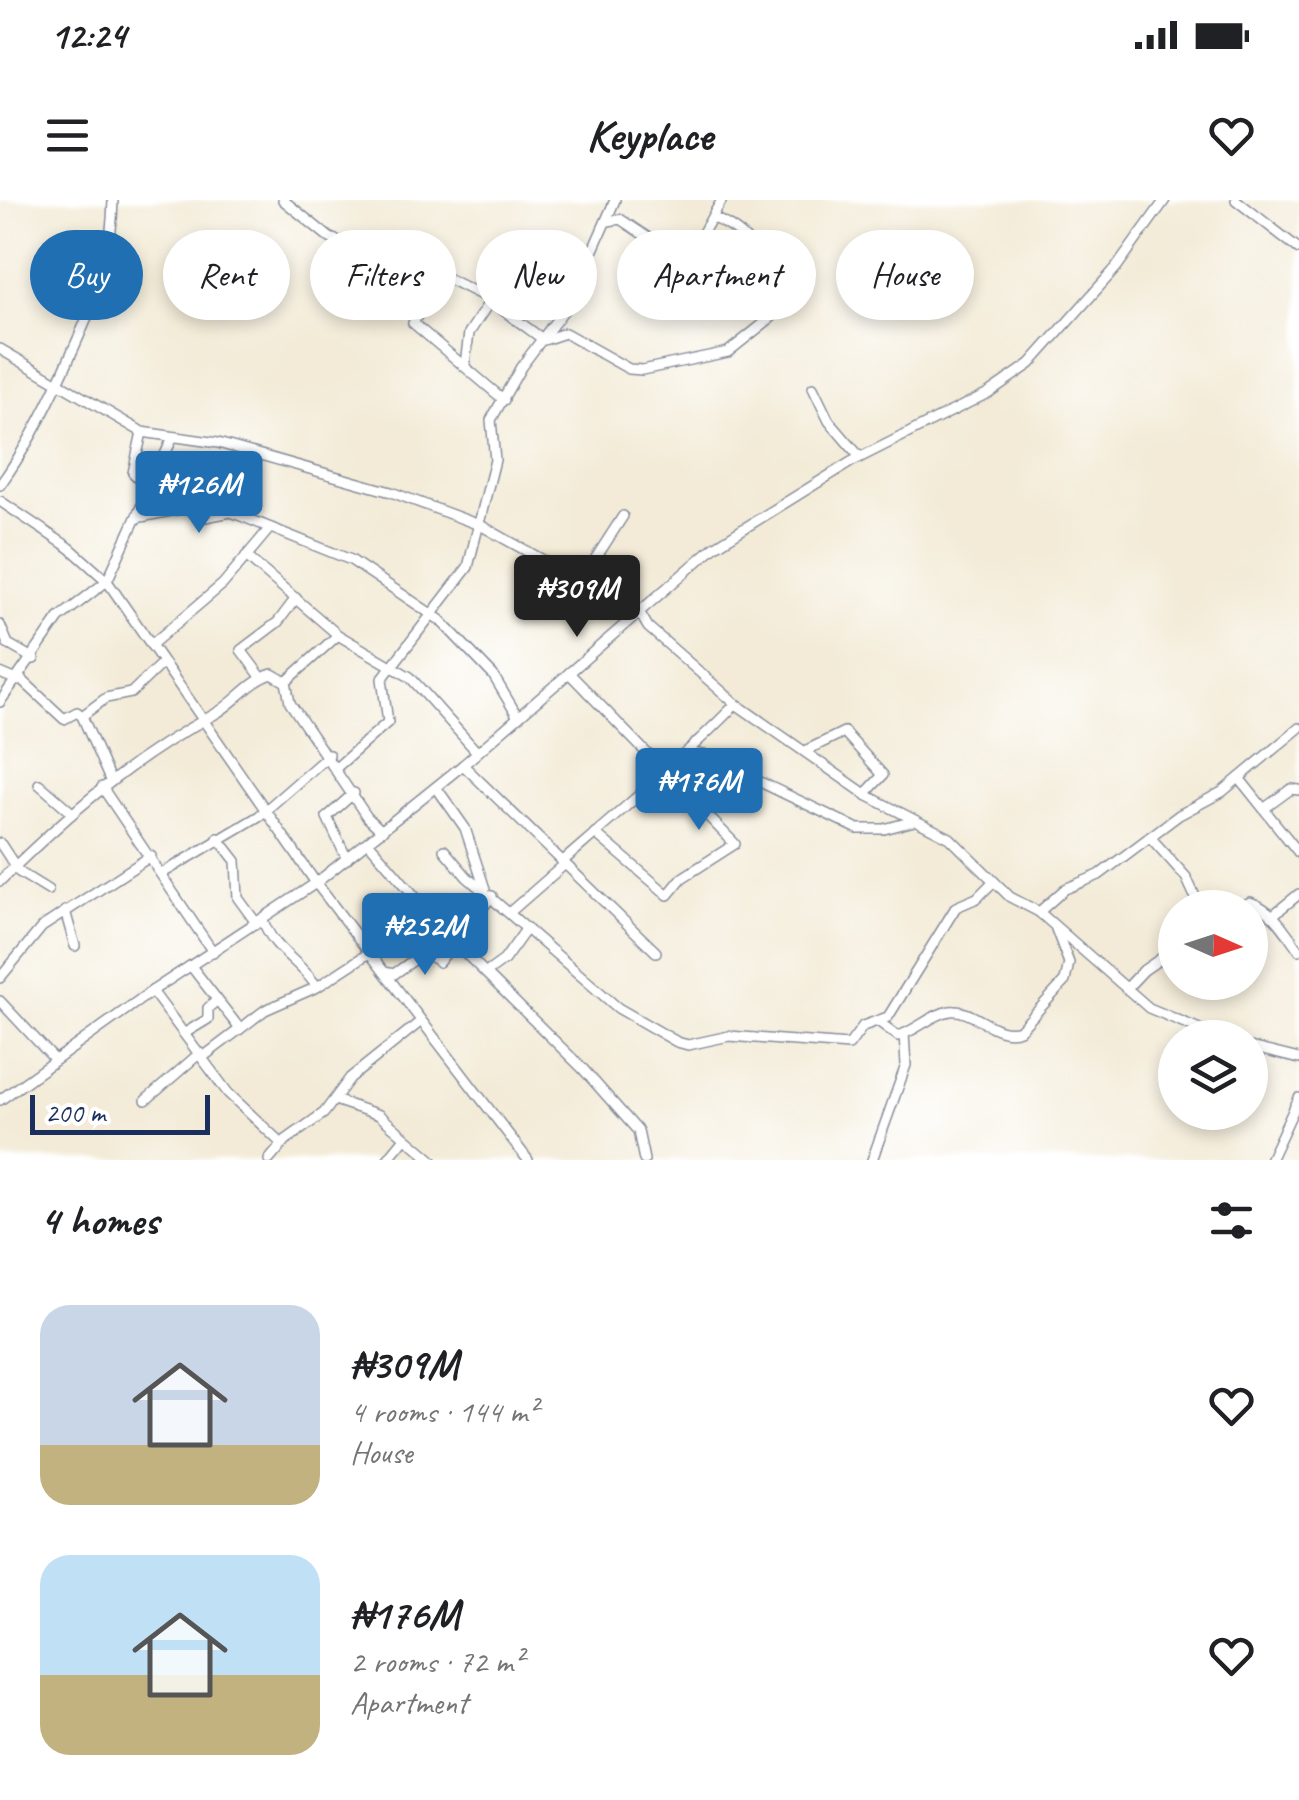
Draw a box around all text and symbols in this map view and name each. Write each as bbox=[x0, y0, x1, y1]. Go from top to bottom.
text: 12:24 bbox=[50, 12, 126, 59]
text: Keyplace bbox=[586, 107, 713, 164]
icon: menu bbox=[40, 108, 95, 163]
icon: heart bbox=[1204, 108, 1259, 163]
chip: Buy bbox=[30, 230, 143, 320]
chip: Rent bbox=[163, 230, 290, 320]
chip: Filters bbox=[310, 230, 456, 320]
chip: New bbox=[476, 230, 597, 320]
chip: Apartment bbox=[617, 230, 816, 320]
chip: House bbox=[836, 230, 974, 320]
pin: ₦126M bbox=[129, 451, 269, 536]
text: ₦126M bbox=[157, 463, 241, 504]
pin: ₦309M bbox=[507, 555, 647, 640]
text: ₦309M bbox=[536, 567, 618, 608]
pin: ₦176M bbox=[629, 748, 769, 833]
text: ₦176M bbox=[658, 760, 740, 801]
north arrow bbox=[1158, 890, 1268, 1000]
map controls bbox=[1158, 890, 1268, 1130]
pin: ₦252M bbox=[355, 893, 495, 978]
text: ₦252M bbox=[384, 905, 466, 946]
button: layers bbox=[1158, 1020, 1268, 1130]
scale bar bbox=[30, 1090, 210, 1134]
text: 200 m bbox=[45, 1095, 105, 1130]
icon: filters bbox=[1204, 1193, 1259, 1248]
text: 4 homes bbox=[40, 1194, 159, 1247]
text: ₦309M bbox=[350, 1338, 458, 1391]
icon: home bbox=[120, 1345, 240, 1465]
icon: heart bbox=[1204, 1378, 1259, 1433]
text: 4 rooms · 144 m² bbox=[350, 1391, 537, 1432]
text: House bbox=[350, 1432, 412, 1473]
text: ₦176M bbox=[350, 1588, 459, 1641]
icon: home bbox=[120, 1595, 240, 1715]
icon: heart bbox=[1204, 1628, 1259, 1683]
text: 2 rooms · 72 m² bbox=[350, 1641, 523, 1682]
text: Apartment bbox=[350, 1682, 468, 1723]

